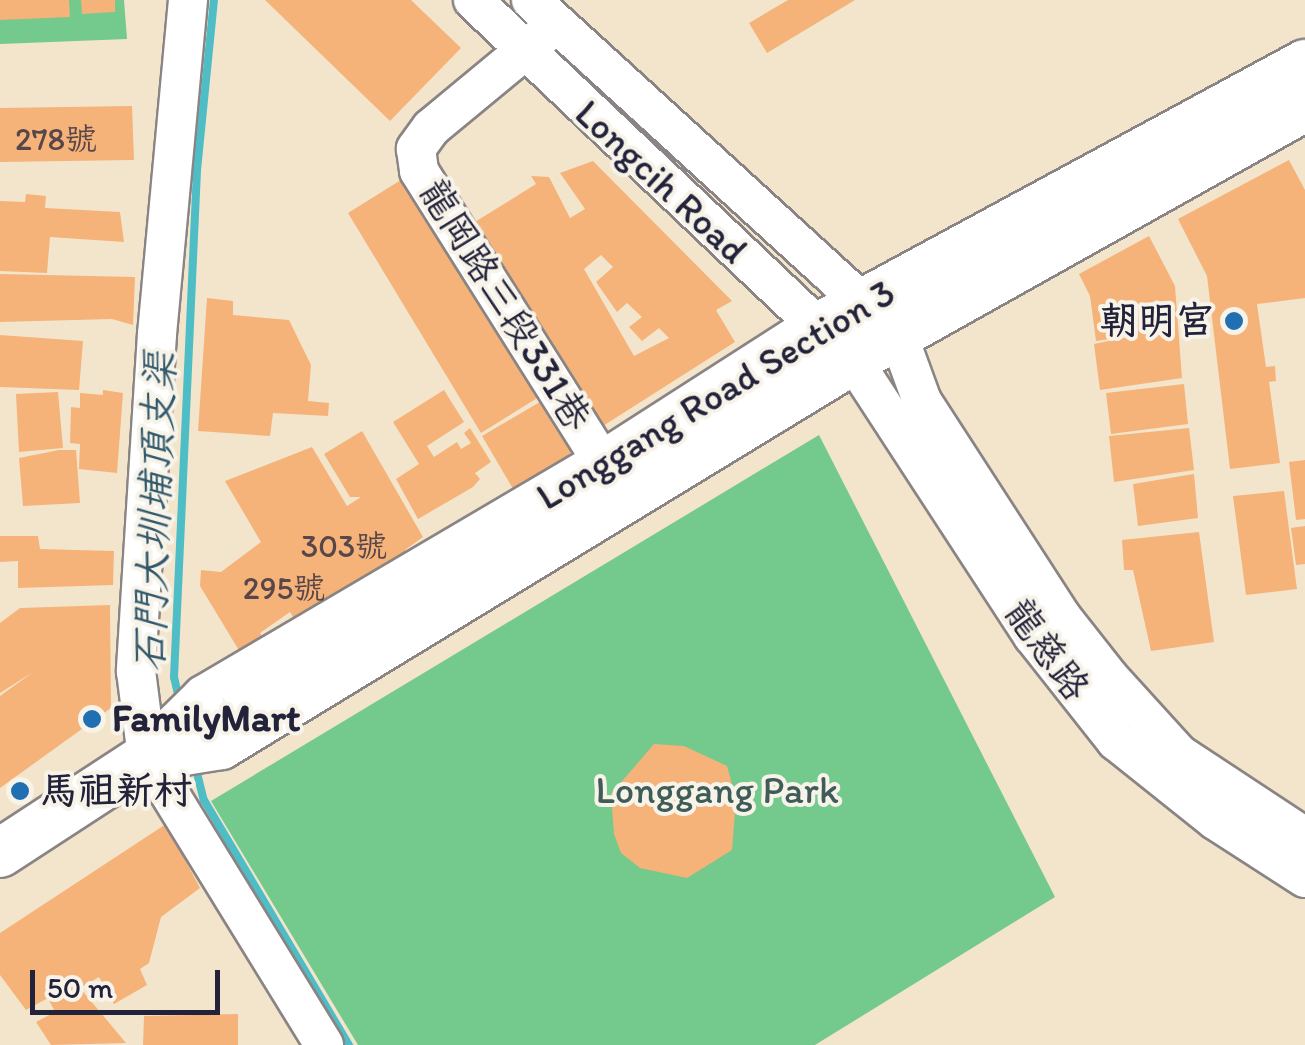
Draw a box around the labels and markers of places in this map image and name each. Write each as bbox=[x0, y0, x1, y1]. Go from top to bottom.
place label: 朝明宮 bbox=[1100, 298, 1214, 344]
marker: 朝明宮 bbox=[1223, 310, 1245, 332]
place label: FamilyMart bbox=[112, 696, 300, 742]
marker: FamilyMart bbox=[81, 708, 103, 730]
place label: 馬祖新村 bbox=[40, 768, 192, 814]
marker: 馬祖新村 bbox=[9, 780, 31, 802]

